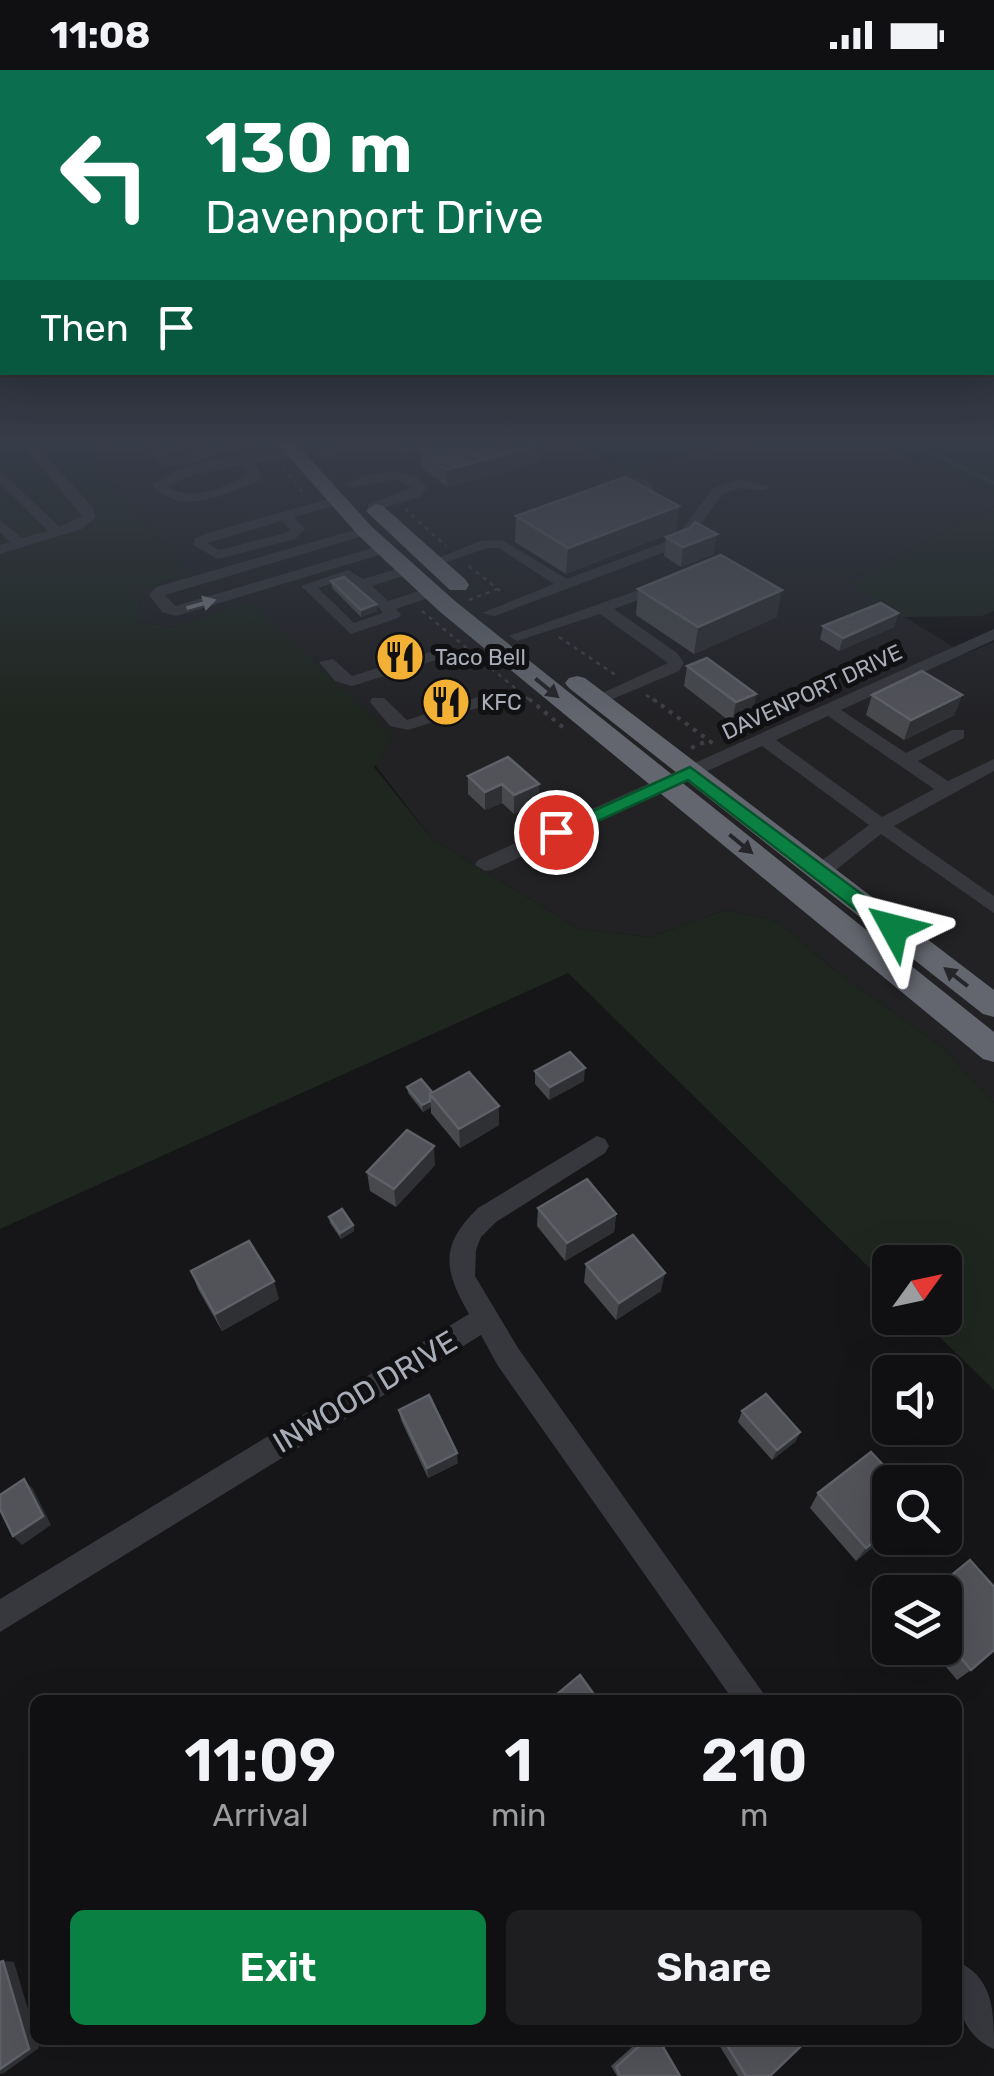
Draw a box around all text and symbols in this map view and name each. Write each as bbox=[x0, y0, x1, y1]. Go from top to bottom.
text: 11:08 bbox=[50, 12, 150, 58]
text: 130 m bbox=[205, 107, 413, 190]
icon: left bbox=[40, 110, 170, 240]
text: Davenport Drive bbox=[205, 191, 544, 244]
icon: arrive bbox=[149, 300, 204, 355]
text: Then bbox=[40, 305, 129, 351]
one-way arrow bbox=[186, 596, 217, 611]
restaurant icon: Taco Bell bbox=[374, 631, 426, 683]
street label: DAVENPORT DRIVE bbox=[718, 638, 906, 746]
place label: Taco Bell bbox=[435, 644, 526, 671]
restaurant icon: KFC bbox=[420, 676, 472, 728]
one-way arrow bbox=[534, 677, 559, 698]
place label: KFC bbox=[481, 689, 522, 716]
pin bbox=[514, 790, 599, 875]
icon: arrive bbox=[529, 805, 584, 860]
one-way arrow bbox=[728, 833, 754, 854]
position arrow bbox=[842, 876, 946, 980]
one-way arrow bbox=[943, 967, 969, 987]
north arrow bbox=[872, 1245, 962, 1335]
map controls bbox=[872, 1245, 962, 1665]
street label: INWOOD DRIVE bbox=[267, 1323, 463, 1461]
button: sound bbox=[872, 1355, 962, 1445]
button: search bbox=[872, 1465, 962, 1555]
button: layers bbox=[872, 1575, 962, 1665]
text: 11:09 bbox=[184, 1725, 337, 1796]
text: 1 bbox=[504, 1725, 533, 1796]
text: 210 bbox=[701, 1725, 808, 1796]
text: Arrival bbox=[212, 1796, 308, 1834]
text: min bbox=[491, 1796, 547, 1834]
text: m bbox=[740, 1796, 768, 1834]
button: Exit bbox=[70, 1910, 486, 2025]
button: Share bbox=[506, 1910, 922, 2025]

